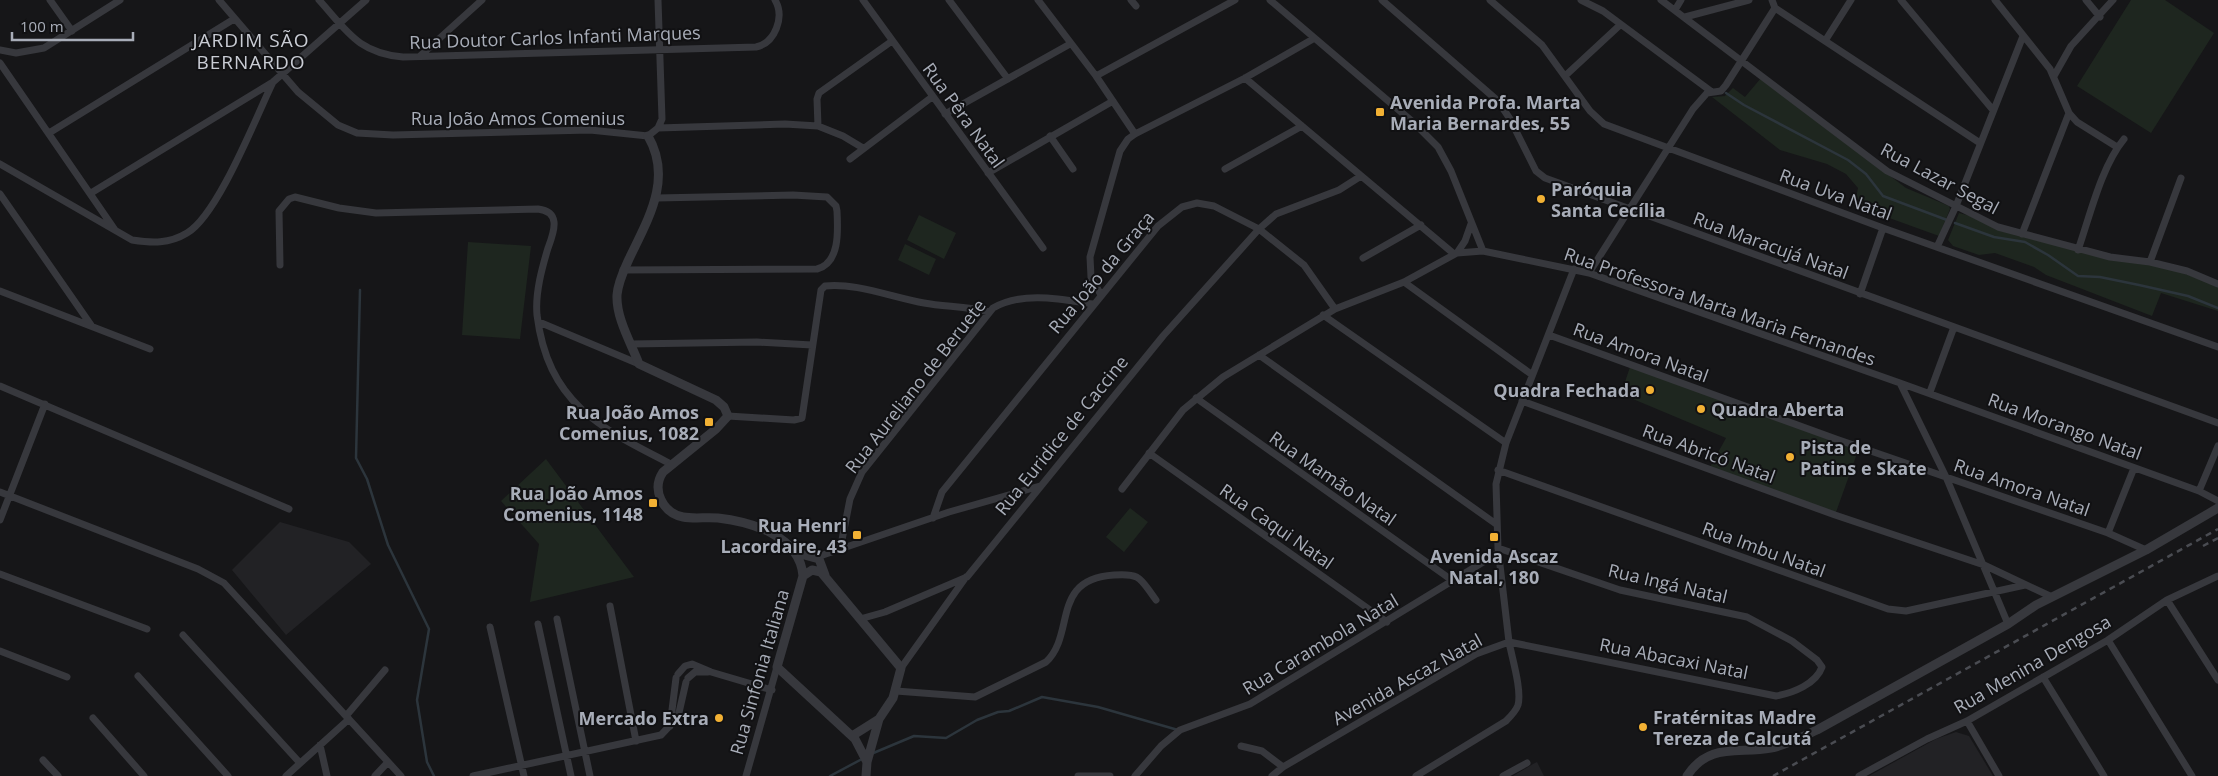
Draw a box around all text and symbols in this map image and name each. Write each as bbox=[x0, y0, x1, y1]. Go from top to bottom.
scale bar bbox=[12, 10, 134, 42]
text: 100 m bbox=[20, 16, 64, 36]
street label: Rua Doutor Carlos Infanti Marques bbox=[409, 20, 701, 54]
district label: JARDIM SÃO BERNARDO bbox=[190, 27, 310, 75]
street label: Rua Pêra Natal bbox=[918, 58, 1010, 172]
place label: Avenida Profa. Marta Maria Bernardes, 55 bbox=[1390, 90, 1581, 135]
street label: Rua João Amos Comenius bbox=[411, 106, 625, 130]
marker: Avenida Profa. Marta Maria Bernardes, 55 bbox=[1374, 106, 1386, 118]
street label: Rua Lazar Segal bbox=[1877, 137, 2003, 219]
street label: Rua Uva Natal bbox=[1776, 163, 1896, 225]
place label: Paróquia Santa Cecília bbox=[1551, 177, 1666, 222]
marker: Paróquia Santa Cecília bbox=[1535, 193, 1547, 205]
street label: Rua João da Graça bbox=[1043, 206, 1159, 338]
street label: Rua Maracujá Natal bbox=[1690, 206, 1852, 284]
street label: Rua Professora Marta Maria Fernandes bbox=[1561, 241, 1879, 371]
street label: Rua Aureliano de Beruete bbox=[839, 294, 991, 478]
street label: Rua Amora Natal bbox=[1570, 316, 1712, 388]
street label: Rua Euridice de Caccine bbox=[989, 350, 1133, 520]
place label: Quadra Fechada bbox=[1493, 378, 1640, 402]
marker: Quadra Fechada bbox=[1644, 384, 1656, 396]
street label: Rua Morango Natal bbox=[1985, 387, 2145, 465]
place label: Quadra Aberta bbox=[1711, 397, 1844, 421]
place label: Rua João Amos Comenius, 1082 bbox=[559, 400, 699, 445]
marker: Quadra Aberta bbox=[1695, 403, 1707, 415]
marker: Rua João Amos Comenius, 1082 bbox=[703, 416, 715, 428]
street label: Rua Abricó Natal bbox=[1639, 418, 1779, 488]
street label: Rua Mamão Natal bbox=[1265, 425, 1401, 531]
place label: Pista de Patins e Skate bbox=[1800, 435, 1927, 480]
marker: Pista de Patins e Skate bbox=[1784, 451, 1796, 463]
street label: Rua Amora Natal bbox=[1951, 452, 2093, 522]
street label: Rua Caqui Natal bbox=[1215, 478, 1339, 574]
place label: Rua João Amos Comenius, 1148 bbox=[503, 481, 643, 526]
marker: Rua João Amos Comenius, 1148 bbox=[647, 497, 659, 509]
place label: Rua Henri Lacordaire, 43 bbox=[720, 513, 847, 558]
street label: Rua Imbu Natal bbox=[1699, 516, 1829, 582]
marker: Rua Henri Lacordaire, 43 bbox=[851, 529, 863, 541]
marker: Avenida Ascaz Natal, 180 bbox=[1488, 531, 1500, 543]
place label: Avenida Ascaz Natal, 180 bbox=[1430, 544, 1558, 589]
street label: Rua Ingá Natal bbox=[1606, 558, 1730, 608]
street label: Rua Sinfonia Italiana bbox=[724, 587, 794, 757]
street label: Rua Carambola Natal bbox=[1238, 588, 1402, 700]
street label: Rua Menina Dengosa bbox=[1949, 609, 2115, 719]
street label: Avenida Ascaz Natal bbox=[1328, 628, 1486, 730]
street label: Rua Abacaxi Natal bbox=[1598, 632, 1750, 684]
place label: Fratérnitas Madre Tereza de Calcutá bbox=[1653, 705, 1816, 750]
place label: Mercado Extra bbox=[579, 706, 709, 730]
marker: Mercado Extra bbox=[713, 712, 725, 724]
marker: Fratérnitas Madre Tereza de Calcutá bbox=[1637, 721, 1649, 733]

